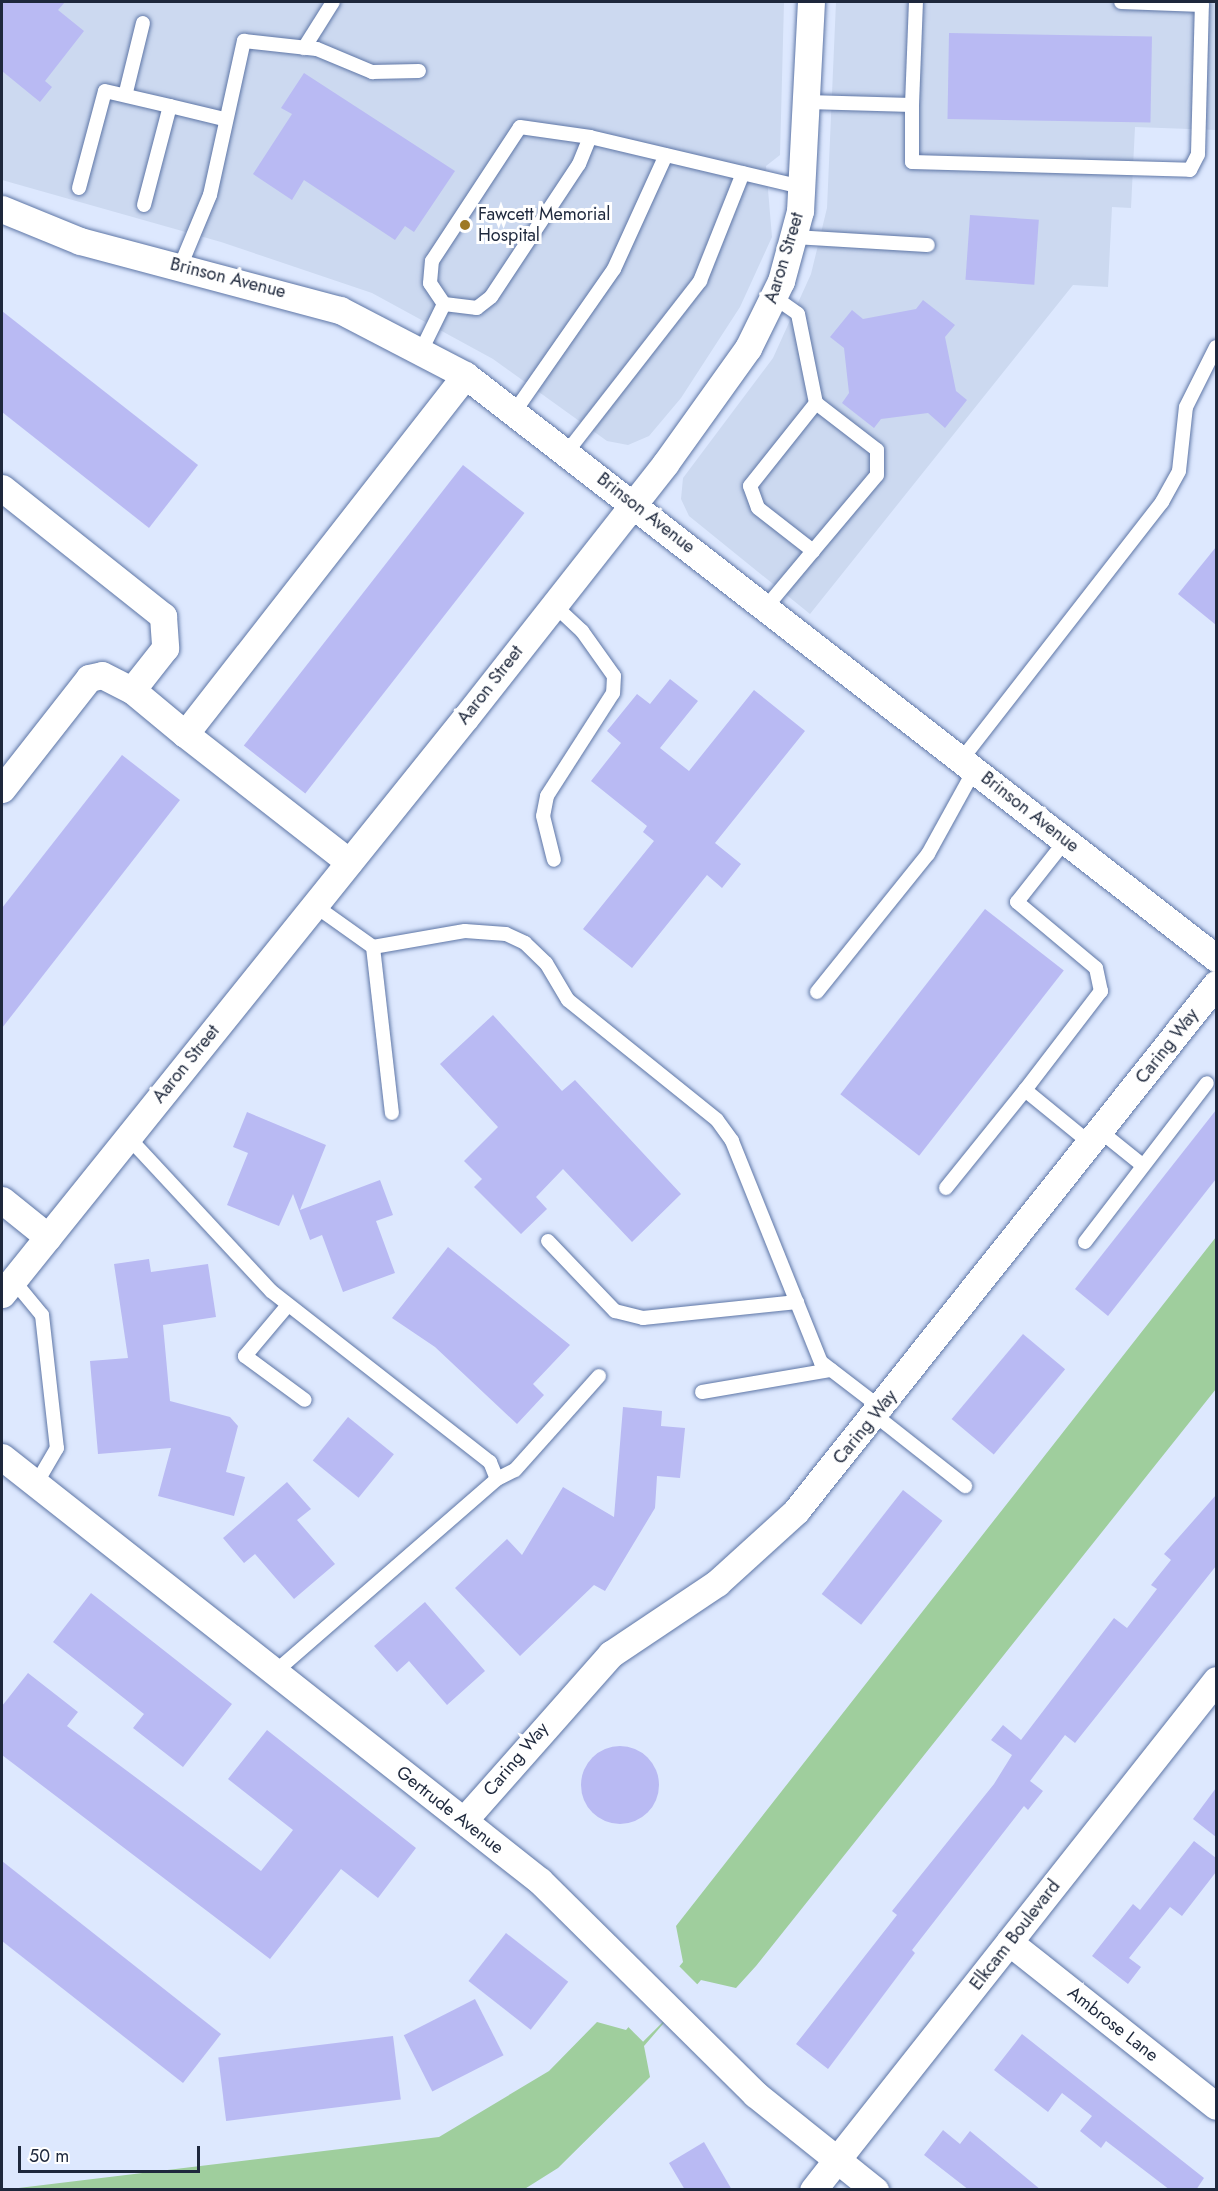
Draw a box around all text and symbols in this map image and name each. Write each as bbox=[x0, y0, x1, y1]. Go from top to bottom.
place label: Fawcett Memorial Hospital bbox=[478, 204, 610, 246]
street label: Aaron Street bbox=[760, 210, 808, 306]
marker: Fawcett Memorial Hospital bbox=[456, 216, 474, 234]
street label: Brinson Avenue bbox=[168, 253, 288, 303]
street label: Brinson Avenue bbox=[593, 468, 699, 558]
street label: Aaron Street bbox=[453, 641, 527, 729]
street label: Brinson Avenue bbox=[977, 767, 1083, 857]
street label: Caring Way bbox=[1131, 1004, 1203, 1088]
street label: Aaron Street bbox=[148, 1021, 224, 1107]
street label: Caring Way bbox=[828, 1385, 902, 1469]
street label: Caring Way bbox=[479, 1718, 553, 1800]
street label: Gertrude Avenue bbox=[392, 1761, 508, 1859]
street label: Elkcam Boulevard bbox=[965, 1876, 1065, 1994]
street label: Ambrose Lane bbox=[1063, 1982, 1163, 2066]
scale bar bbox=[21, 2134, 202, 2172]
text: 50 m bbox=[29, 2143, 69, 2169]

